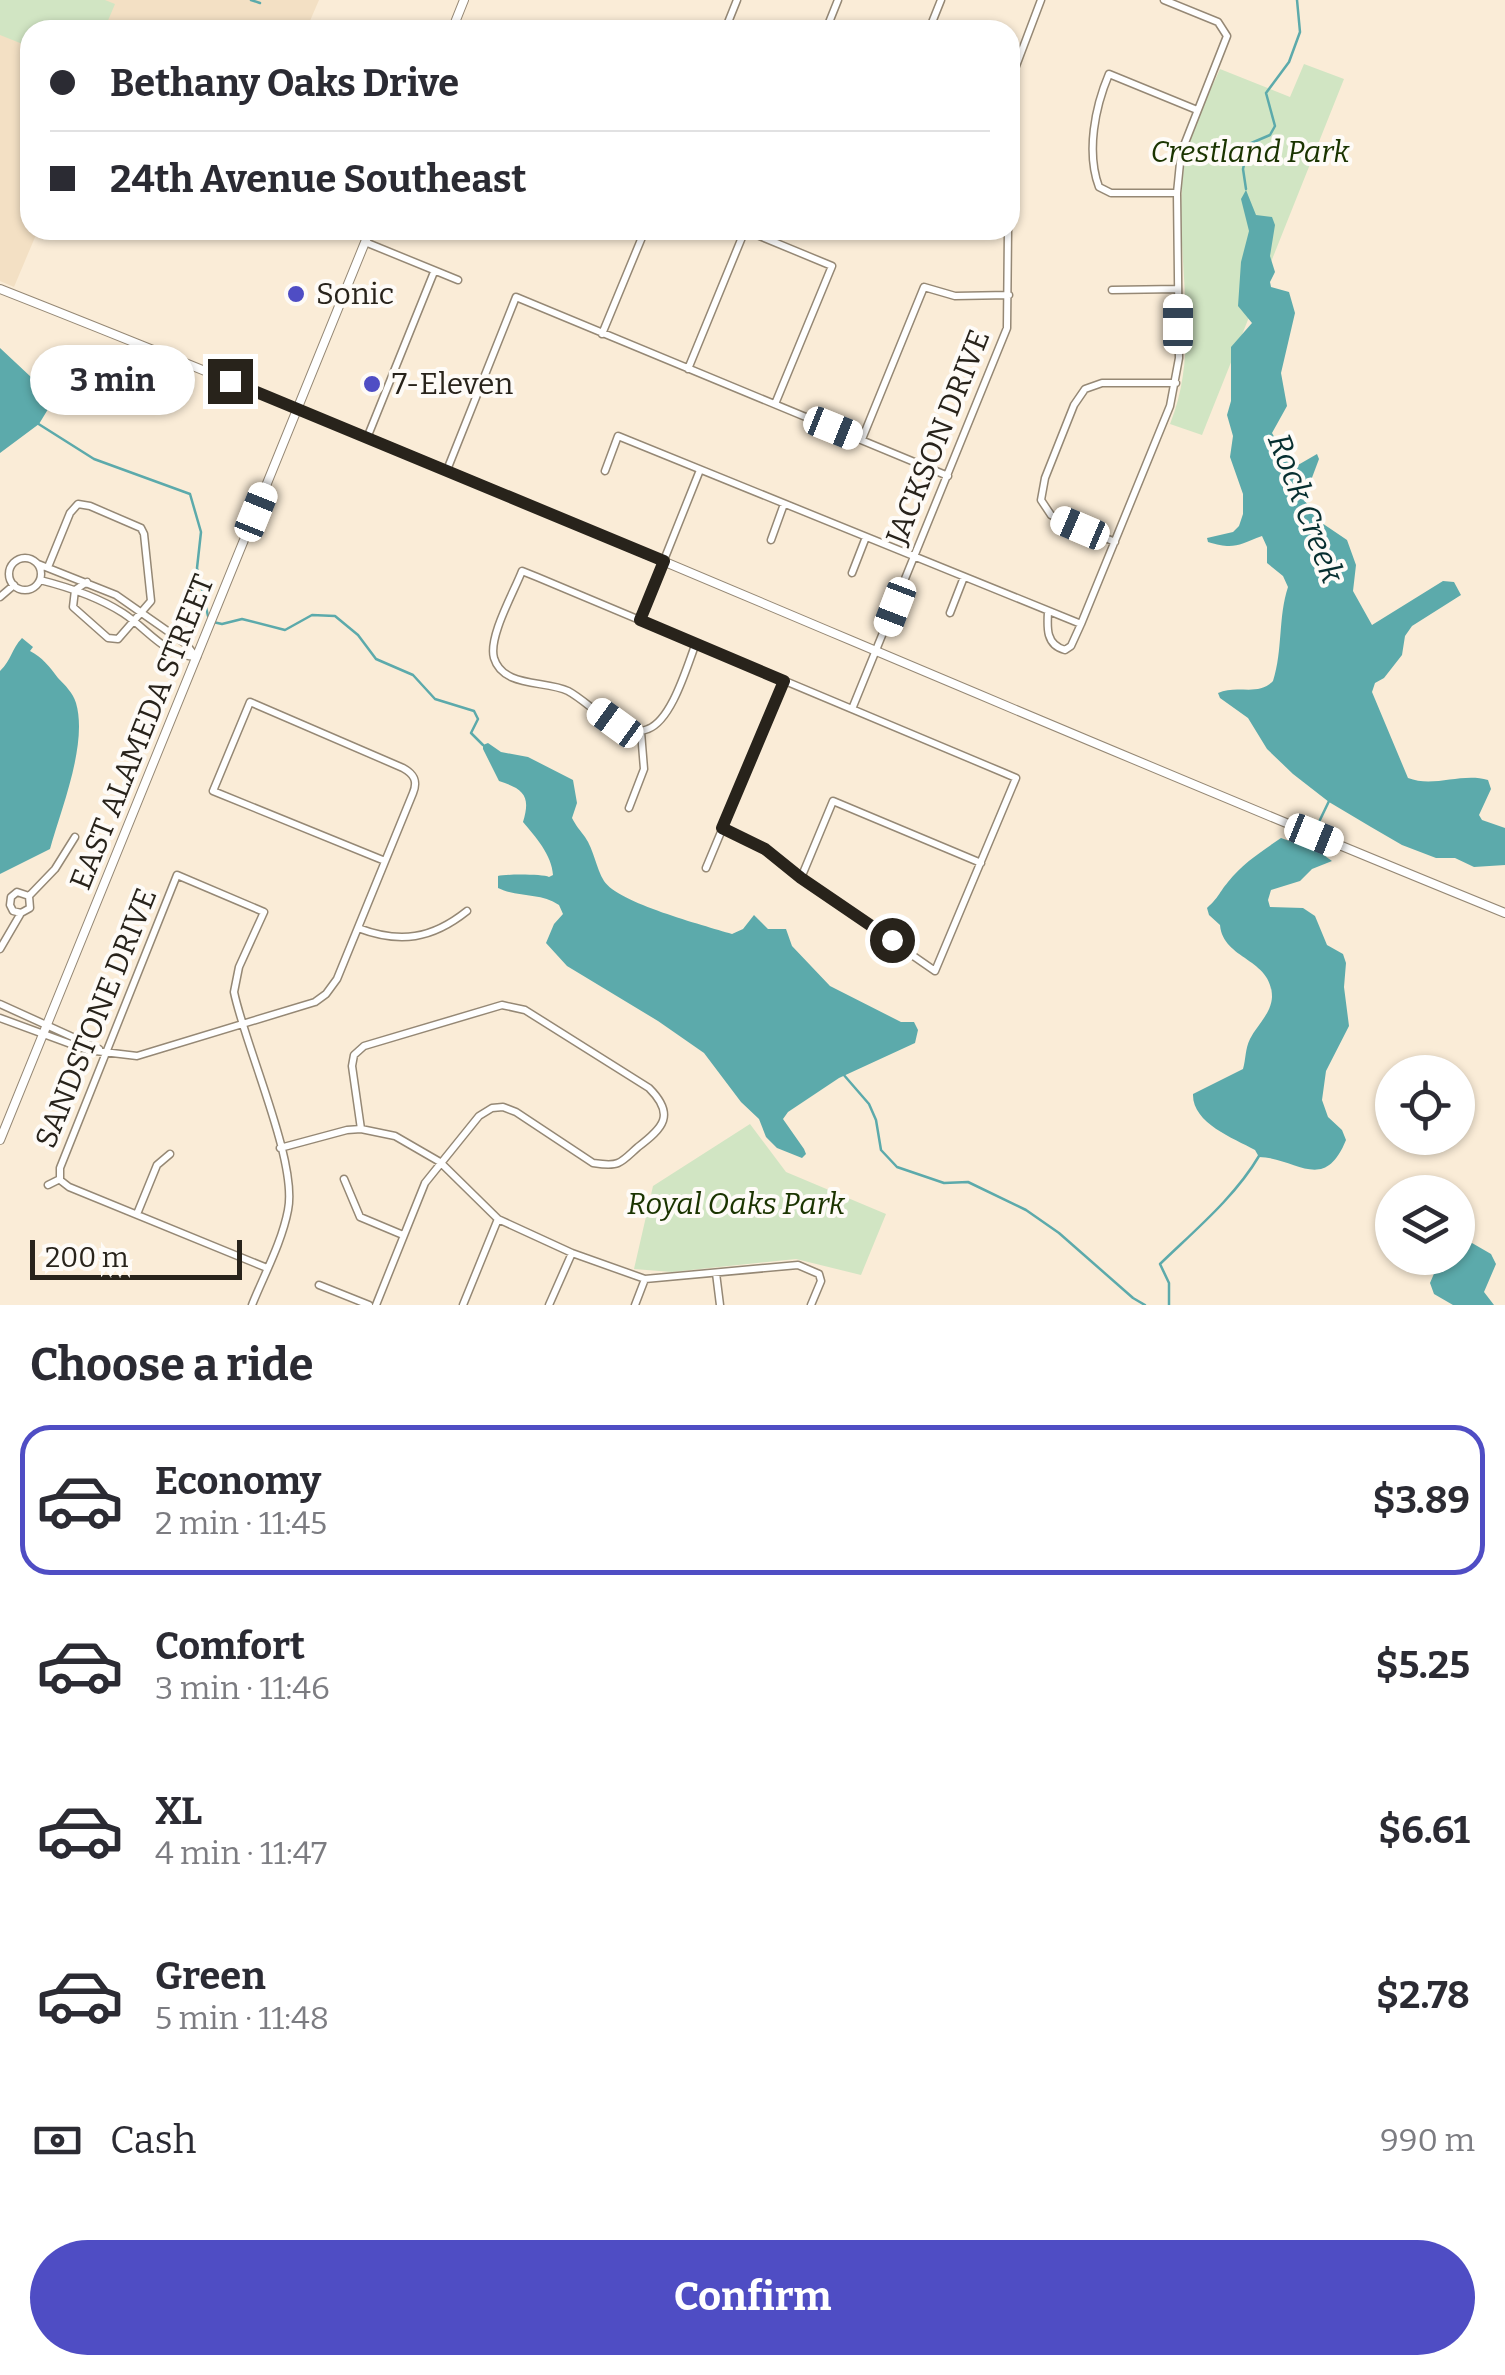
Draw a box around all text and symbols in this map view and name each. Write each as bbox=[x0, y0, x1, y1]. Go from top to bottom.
text: Bethany Oaks Drive bbox=[110, 60, 459, 106]
park label: Crestland Park bbox=[1150, 134, 1350, 170]
text: 24th Avenue Southeast bbox=[110, 156, 527, 202]
place label: Sonic bbox=[316, 276, 394, 312]
marker: Sonic bbox=[285, 283, 307, 305]
car bbox=[1163, 294, 1193, 354]
street label: JACKSON DRIVE bbox=[878, 324, 997, 551]
callout: 3 min bbox=[30, 346, 195, 416]
route end bbox=[208, 359, 253, 404]
text: 3 min bbox=[70, 361, 155, 399]
place label: 7-Eleven bbox=[392, 366, 513, 402]
marker: 7-Eleven bbox=[361, 373, 383, 395]
car bbox=[800, 403, 866, 453]
water label: Rock Creek bbox=[1260, 428, 1352, 589]
car bbox=[231, 479, 281, 545]
car bbox=[1047, 502, 1113, 554]
street label: EAST ALAMEDA STREET bbox=[62, 569, 222, 895]
car bbox=[870, 574, 920, 640]
car bbox=[582, 693, 648, 753]
car bbox=[1281, 810, 1347, 860]
street label: SANDSTONE DRIVE bbox=[28, 883, 164, 1153]
route start bbox=[870, 918, 915, 963]
map controls bbox=[1375, 1055, 1475, 1275]
button: locate bbox=[1375, 1055, 1475, 1155]
button: layers bbox=[1375, 1175, 1475, 1275]
park label: Royal Oaks Park bbox=[627, 1186, 846, 1222]
scale bar bbox=[30, 1235, 242, 1280]
text: 200 m bbox=[45, 1241, 128, 1274]
text: Choose a ride bbox=[30, 1338, 313, 1392]
icon: car bbox=[35, 1455, 125, 1545]
text: Economy bbox=[155, 1458, 321, 1504]
text: $3.89 bbox=[1372, 1477, 1470, 1523]
text: 2 min · 11:45 bbox=[155, 1504, 327, 1542]
icon: car bbox=[35, 1620, 125, 1710]
text: Comfort bbox=[155, 1623, 305, 1669]
text: $5.25 bbox=[1376, 1642, 1470, 1688]
text: 3 min · 11:46 bbox=[155, 1669, 330, 1707]
icon: car bbox=[35, 1785, 125, 1875]
text: XL bbox=[155, 1788, 202, 1834]
text: $6.61 bbox=[1378, 1807, 1470, 1853]
text: 4 min · 11:47 bbox=[155, 1834, 327, 1872]
icon: car bbox=[35, 1950, 125, 2040]
text: Green bbox=[155, 1953, 266, 1999]
text: $2.78 bbox=[1376, 1972, 1470, 2018]
text: 5 min · 11:48 bbox=[155, 1999, 329, 2037]
icon: cash bbox=[30, 2113, 85, 2168]
text: Cash bbox=[110, 2117, 196, 2163]
text: 990 m bbox=[1380, 2121, 1475, 2159]
button: Confirm bbox=[30, 2240, 1475, 2355]

